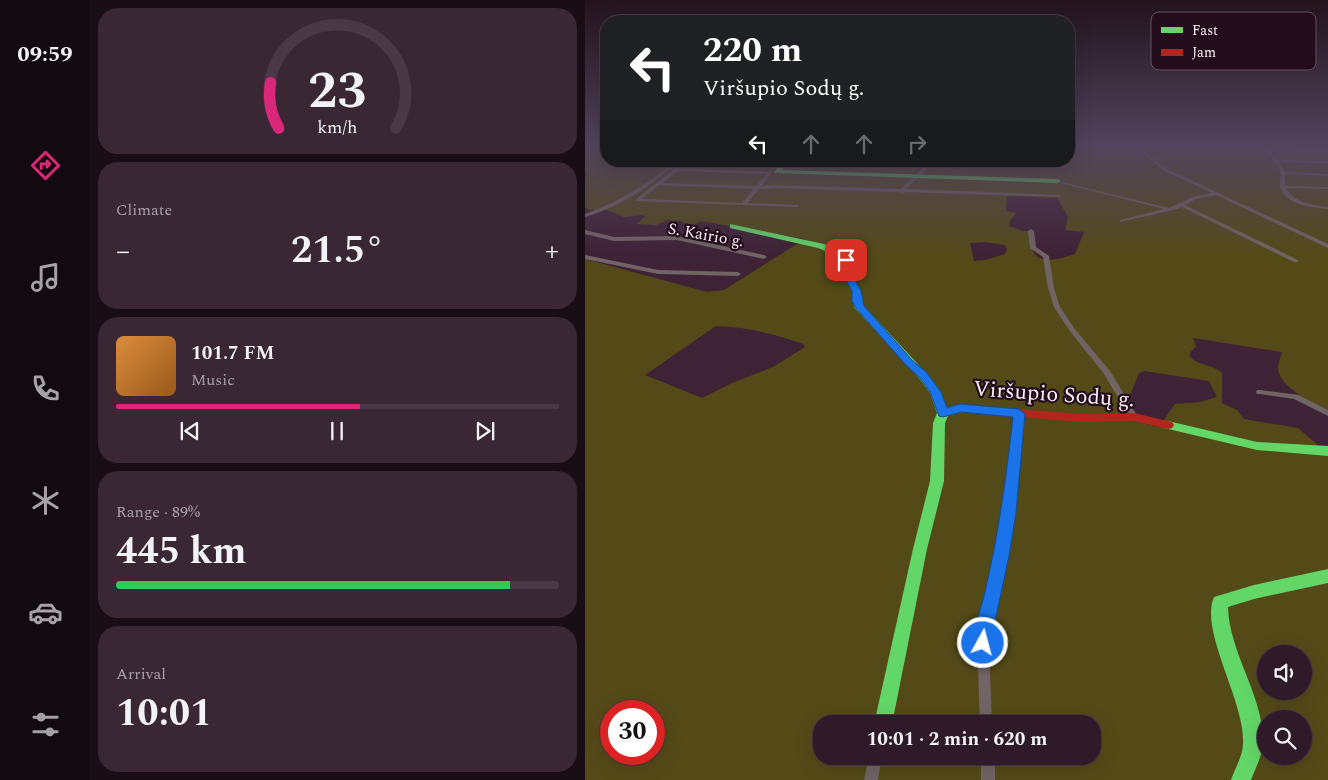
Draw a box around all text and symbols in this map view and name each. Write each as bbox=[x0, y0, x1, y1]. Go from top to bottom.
legend bbox=[1151, 12, 1316, 70]
text: Fast bbox=[1192, 20, 1218, 41]
text: 220 m bbox=[703, 24, 802, 77]
icon: left bbox=[620, 35, 685, 100]
text: 09:59 bbox=[17, 38, 73, 71]
text: Jam bbox=[1192, 42, 1216, 63]
text: 23 bbox=[308, 52, 367, 131]
text: Viršupio Sodų g. bbox=[703, 72, 864, 105]
text: km/h bbox=[317, 114, 358, 141]
icon: left bbox=[744, 130, 772, 158]
icon: ahead bbox=[797, 130, 825, 158]
icon: ahead bbox=[850, 130, 878, 158]
icon: right bbox=[903, 130, 931, 158]
icon: directions bbox=[28, 148, 63, 183]
text: Climate bbox=[116, 198, 172, 222]
street label: S. Kairio g. bbox=[666, 217, 746, 253]
text: 21.5° bbox=[291, 222, 384, 280]
text: − bbox=[116, 230, 130, 273]
text: + bbox=[545, 230, 559, 273]
pin bbox=[825, 239, 867, 281]
icon: arrive bbox=[832, 246, 860, 274]
icon: music bbox=[28, 260, 63, 295]
text: 101.7 FM bbox=[191, 339, 274, 368]
text: Music bbox=[191, 368, 235, 392]
icon: phone bbox=[28, 371, 63, 406]
street label: Viršupio Sodų g. bbox=[972, 372, 1136, 417]
icon: previous bbox=[176, 417, 204, 445]
icon: pause bbox=[323, 417, 351, 445]
icon: next bbox=[471, 417, 499, 445]
icon: climate bbox=[28, 483, 63, 518]
text: Range · 89% bbox=[116, 500, 200, 524]
text: 445 km bbox=[116, 523, 247, 581]
icon: car bbox=[28, 595, 63, 630]
position arrow bbox=[956, 616, 1008, 668]
map controls bbox=[1257, 645, 1312, 765]
button: sound bbox=[1257, 645, 1312, 700]
text: Arrival bbox=[116, 662, 166, 686]
text: 10:01 bbox=[116, 685, 211, 743]
speed limit sign: 30 bbox=[600, 700, 665, 765]
icon: filters bbox=[28, 707, 63, 742]
button: search bbox=[1257, 710, 1312, 765]
text: 10:01 · 2 min · 620 m bbox=[867, 725, 1047, 754]

